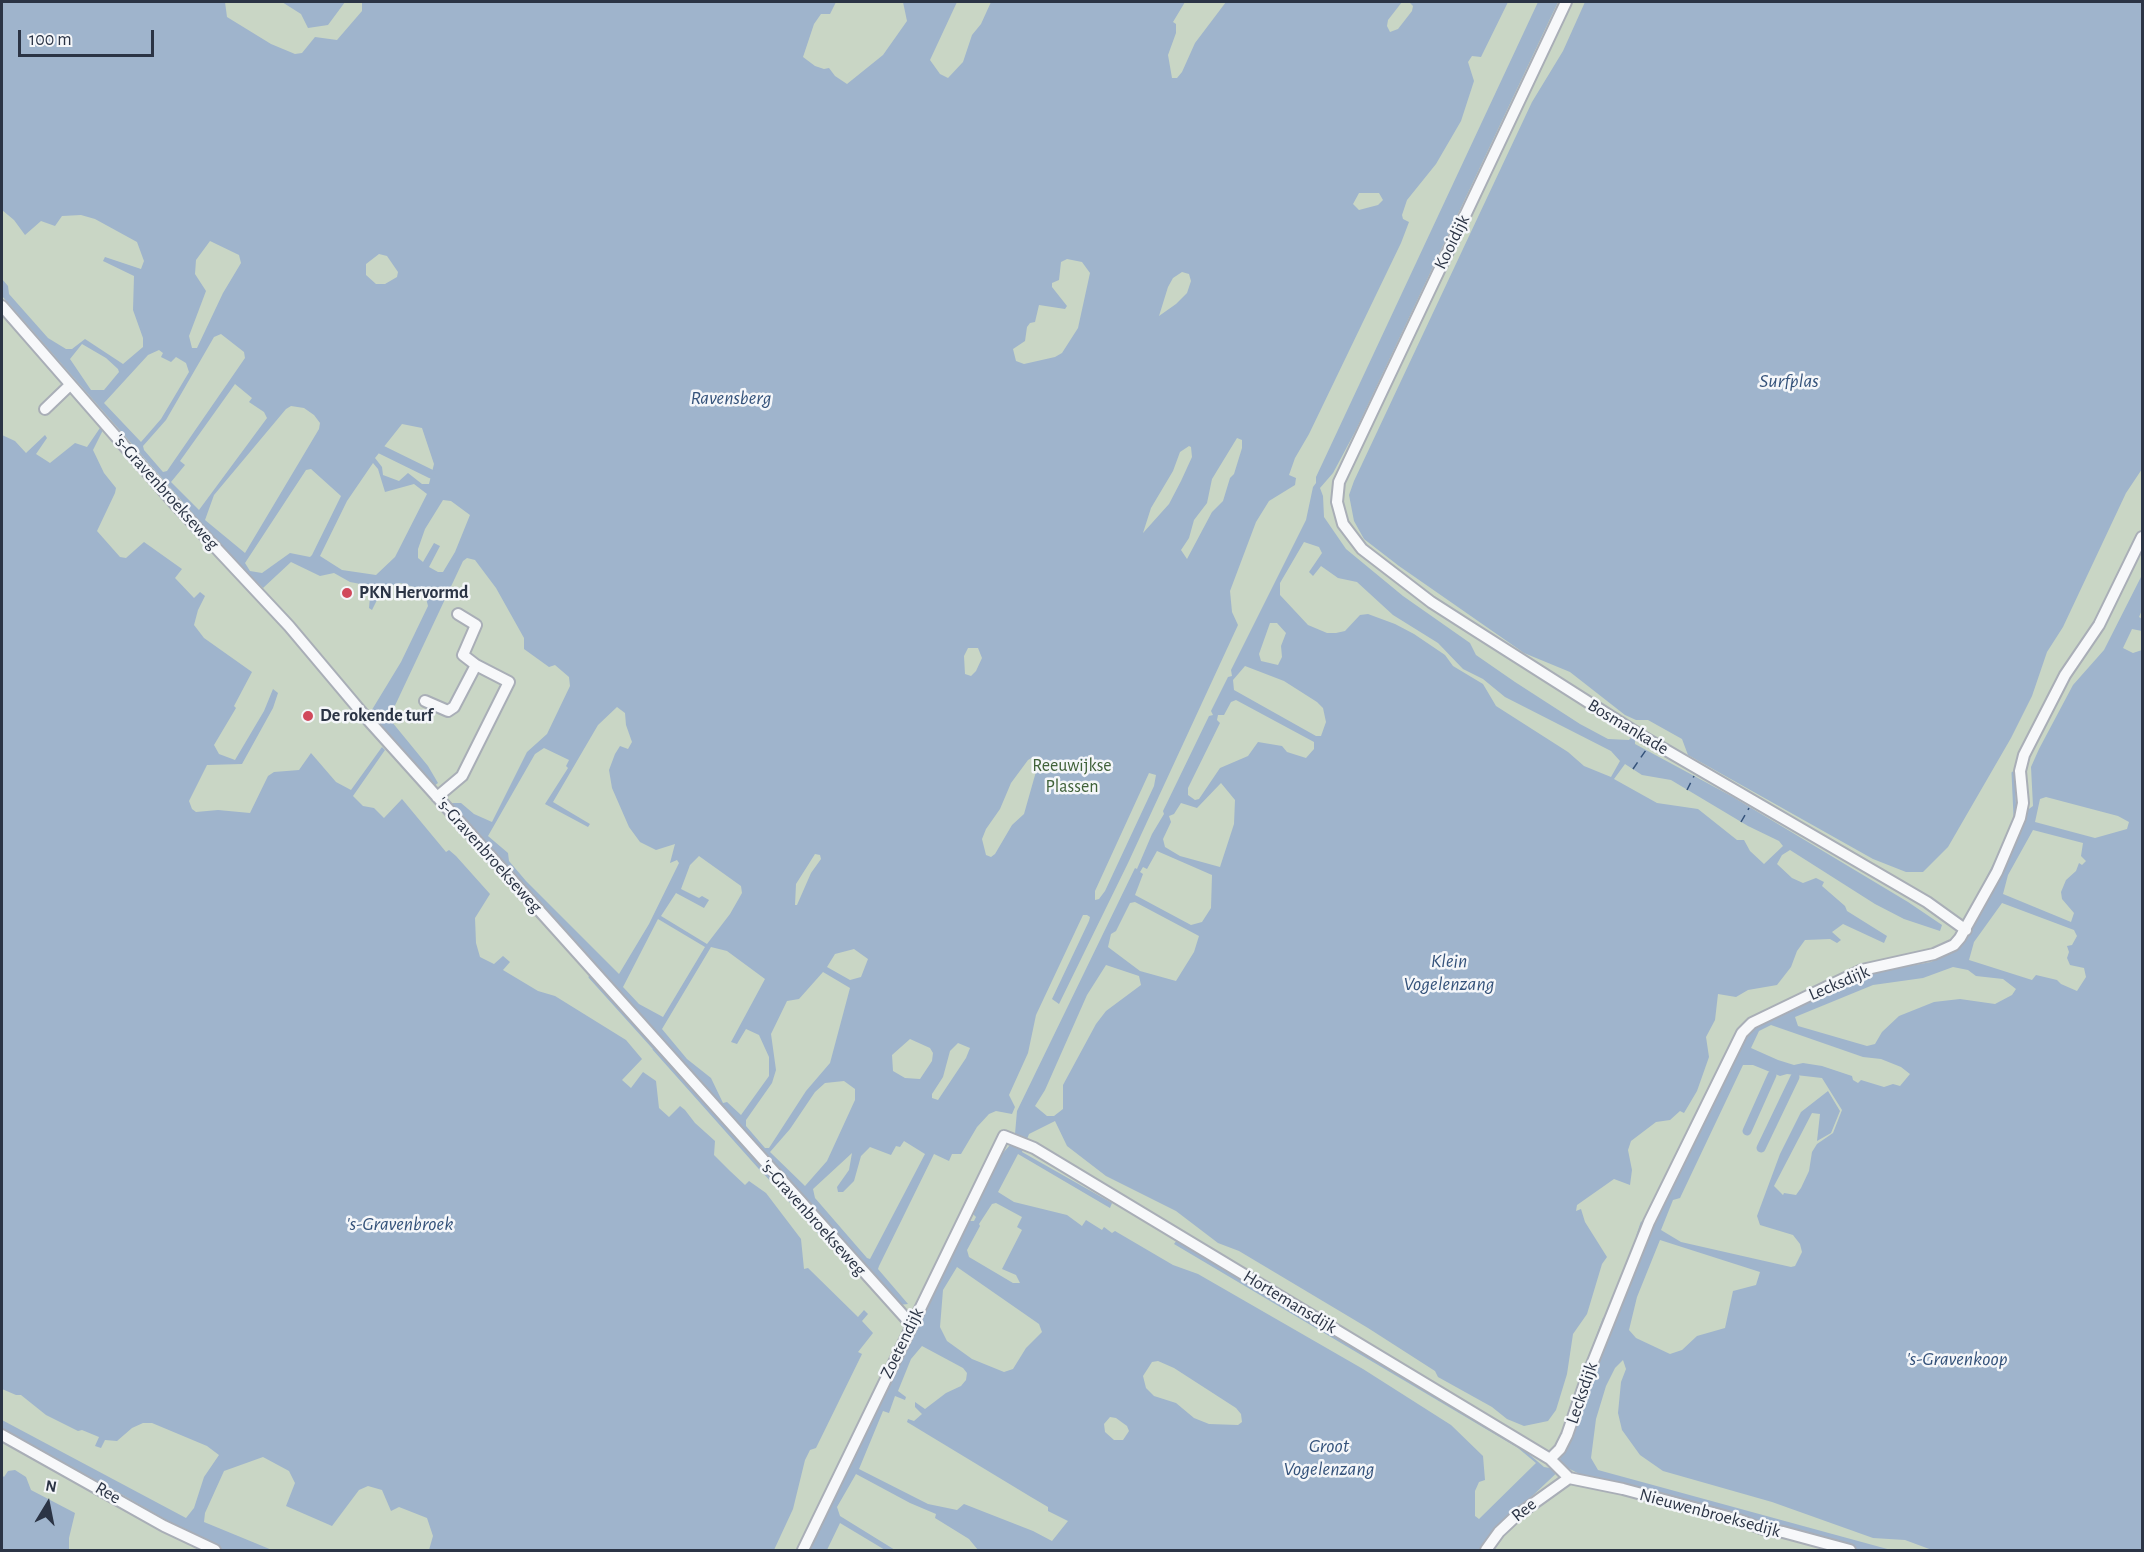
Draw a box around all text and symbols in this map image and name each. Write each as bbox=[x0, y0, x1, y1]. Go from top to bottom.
scale bar bbox=[21, 18, 158, 56]
text: 100 m bbox=[29, 31, 72, 49]
street label: Kooidijk bbox=[1430, 211, 1474, 273]
water label: Surfplas bbox=[1759, 369, 1819, 393]
water label: Ravensberg bbox=[690, 386, 772, 410]
street label: 's-Gravenbroekseweg bbox=[108, 430, 224, 554]
place label: PKN Hervormd bbox=[359, 582, 469, 604]
marker: PKN Hervormd bbox=[340, 586, 354, 600]
street label: Bosmankade bbox=[1584, 694, 1672, 760]
place label: De rokende turf bbox=[320, 705, 433, 727]
marker: De rokende turf bbox=[301, 709, 315, 723]
park label: Reeuwijkse Plassen bbox=[1032, 755, 1112, 798]
street label: 's-Gravenbroekseweg bbox=[431, 793, 547, 917]
water label: Klein Vogelenzang bbox=[1403, 949, 1495, 996]
street label: Lecksdijk bbox=[1805, 961, 1873, 1005]
street label: 's-Gravenbroekseweg bbox=[755, 1156, 871, 1280]
water label: 's-Gravenbroek bbox=[347, 1212, 453, 1236]
street label: Hortemansdijk bbox=[1239, 1266, 1341, 1338]
street label: Zoetendijk bbox=[876, 1304, 928, 1382]
water label: 's-Gravenkoop bbox=[1907, 1347, 2007, 1371]
street label: Lecksdijk bbox=[1561, 1359, 1603, 1427]
water label: Groot Vogelenzang bbox=[1283, 1434, 1375, 1481]
north arrow bbox=[18, 1474, 78, 1534]
text: N bbox=[44, 1477, 58, 1495]
street label: Ree bbox=[91, 1477, 125, 1509]
street label: Nieuwenbroeksedijk bbox=[1637, 1484, 1783, 1542]
street label: Ree bbox=[1507, 1493, 1541, 1527]

